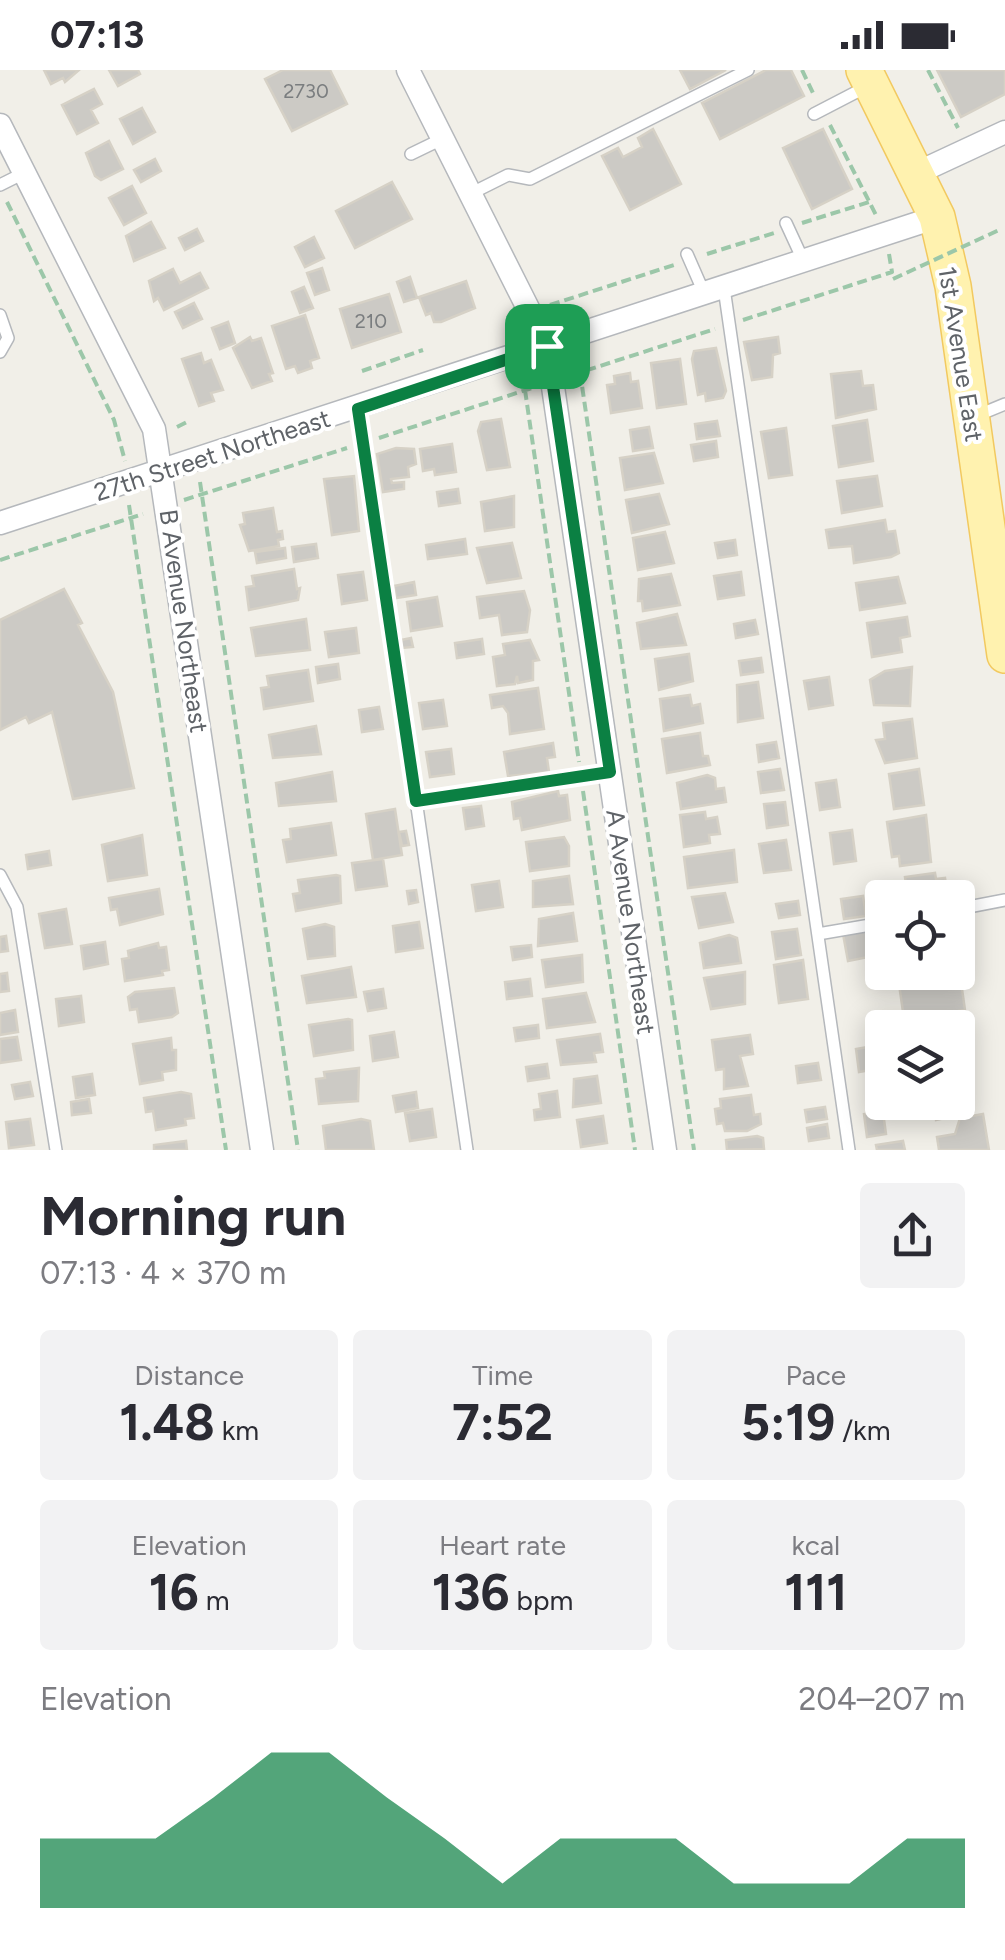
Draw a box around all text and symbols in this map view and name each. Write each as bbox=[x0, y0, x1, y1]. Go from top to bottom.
text: 07:13 bbox=[50, 12, 144, 58]
house number: 2730 bbox=[283, 79, 329, 103]
street label: 1st Avenue East bbox=[932, 264, 990, 444]
pin bbox=[505, 304, 590, 389]
house number: 210 bbox=[355, 309, 387, 333]
icon: arrive bbox=[520, 319, 575, 374]
street label: 27th Street Northeast bbox=[90, 403, 334, 507]
street label: B Avenue Northeast bbox=[153, 507, 215, 735]
street label: A Avenue Northeast bbox=[600, 808, 662, 1036]
map controls bbox=[865, 880, 975, 1120]
button: locate bbox=[865, 880, 975, 990]
button: layers bbox=[865, 1010, 975, 1120]
text: Morning run bbox=[40, 1183, 346, 1249]
button: share bbox=[860, 1183, 965, 1288]
text: 07:13 · 4 × 370 m bbox=[40, 1254, 286, 1292]
text: Distance bbox=[134, 1358, 244, 1392]
text: Time bbox=[472, 1358, 533, 1392]
text: Pace bbox=[786, 1358, 846, 1392]
text: 1.48 bbox=[119, 1392, 215, 1453]
text: 7:52 bbox=[452, 1392, 553, 1453]
text: 5:19 bbox=[741, 1392, 835, 1453]
text: km bbox=[215, 1413, 259, 1447]
text: /km bbox=[835, 1413, 891, 1447]
text: Elevation bbox=[132, 1528, 247, 1562]
text: Heart rate bbox=[439, 1528, 566, 1562]
text: kcal bbox=[791, 1528, 840, 1562]
text: 16 bbox=[149, 1562, 199, 1623]
text: 136 bbox=[432, 1562, 510, 1623]
text: 111 bbox=[784, 1562, 847, 1623]
text: m bbox=[199, 1583, 230, 1617]
text: bpm bbox=[510, 1583, 573, 1617]
text: Elevation bbox=[40, 1680, 172, 1718]
text: 204–207 m bbox=[798, 1680, 965, 1718]

